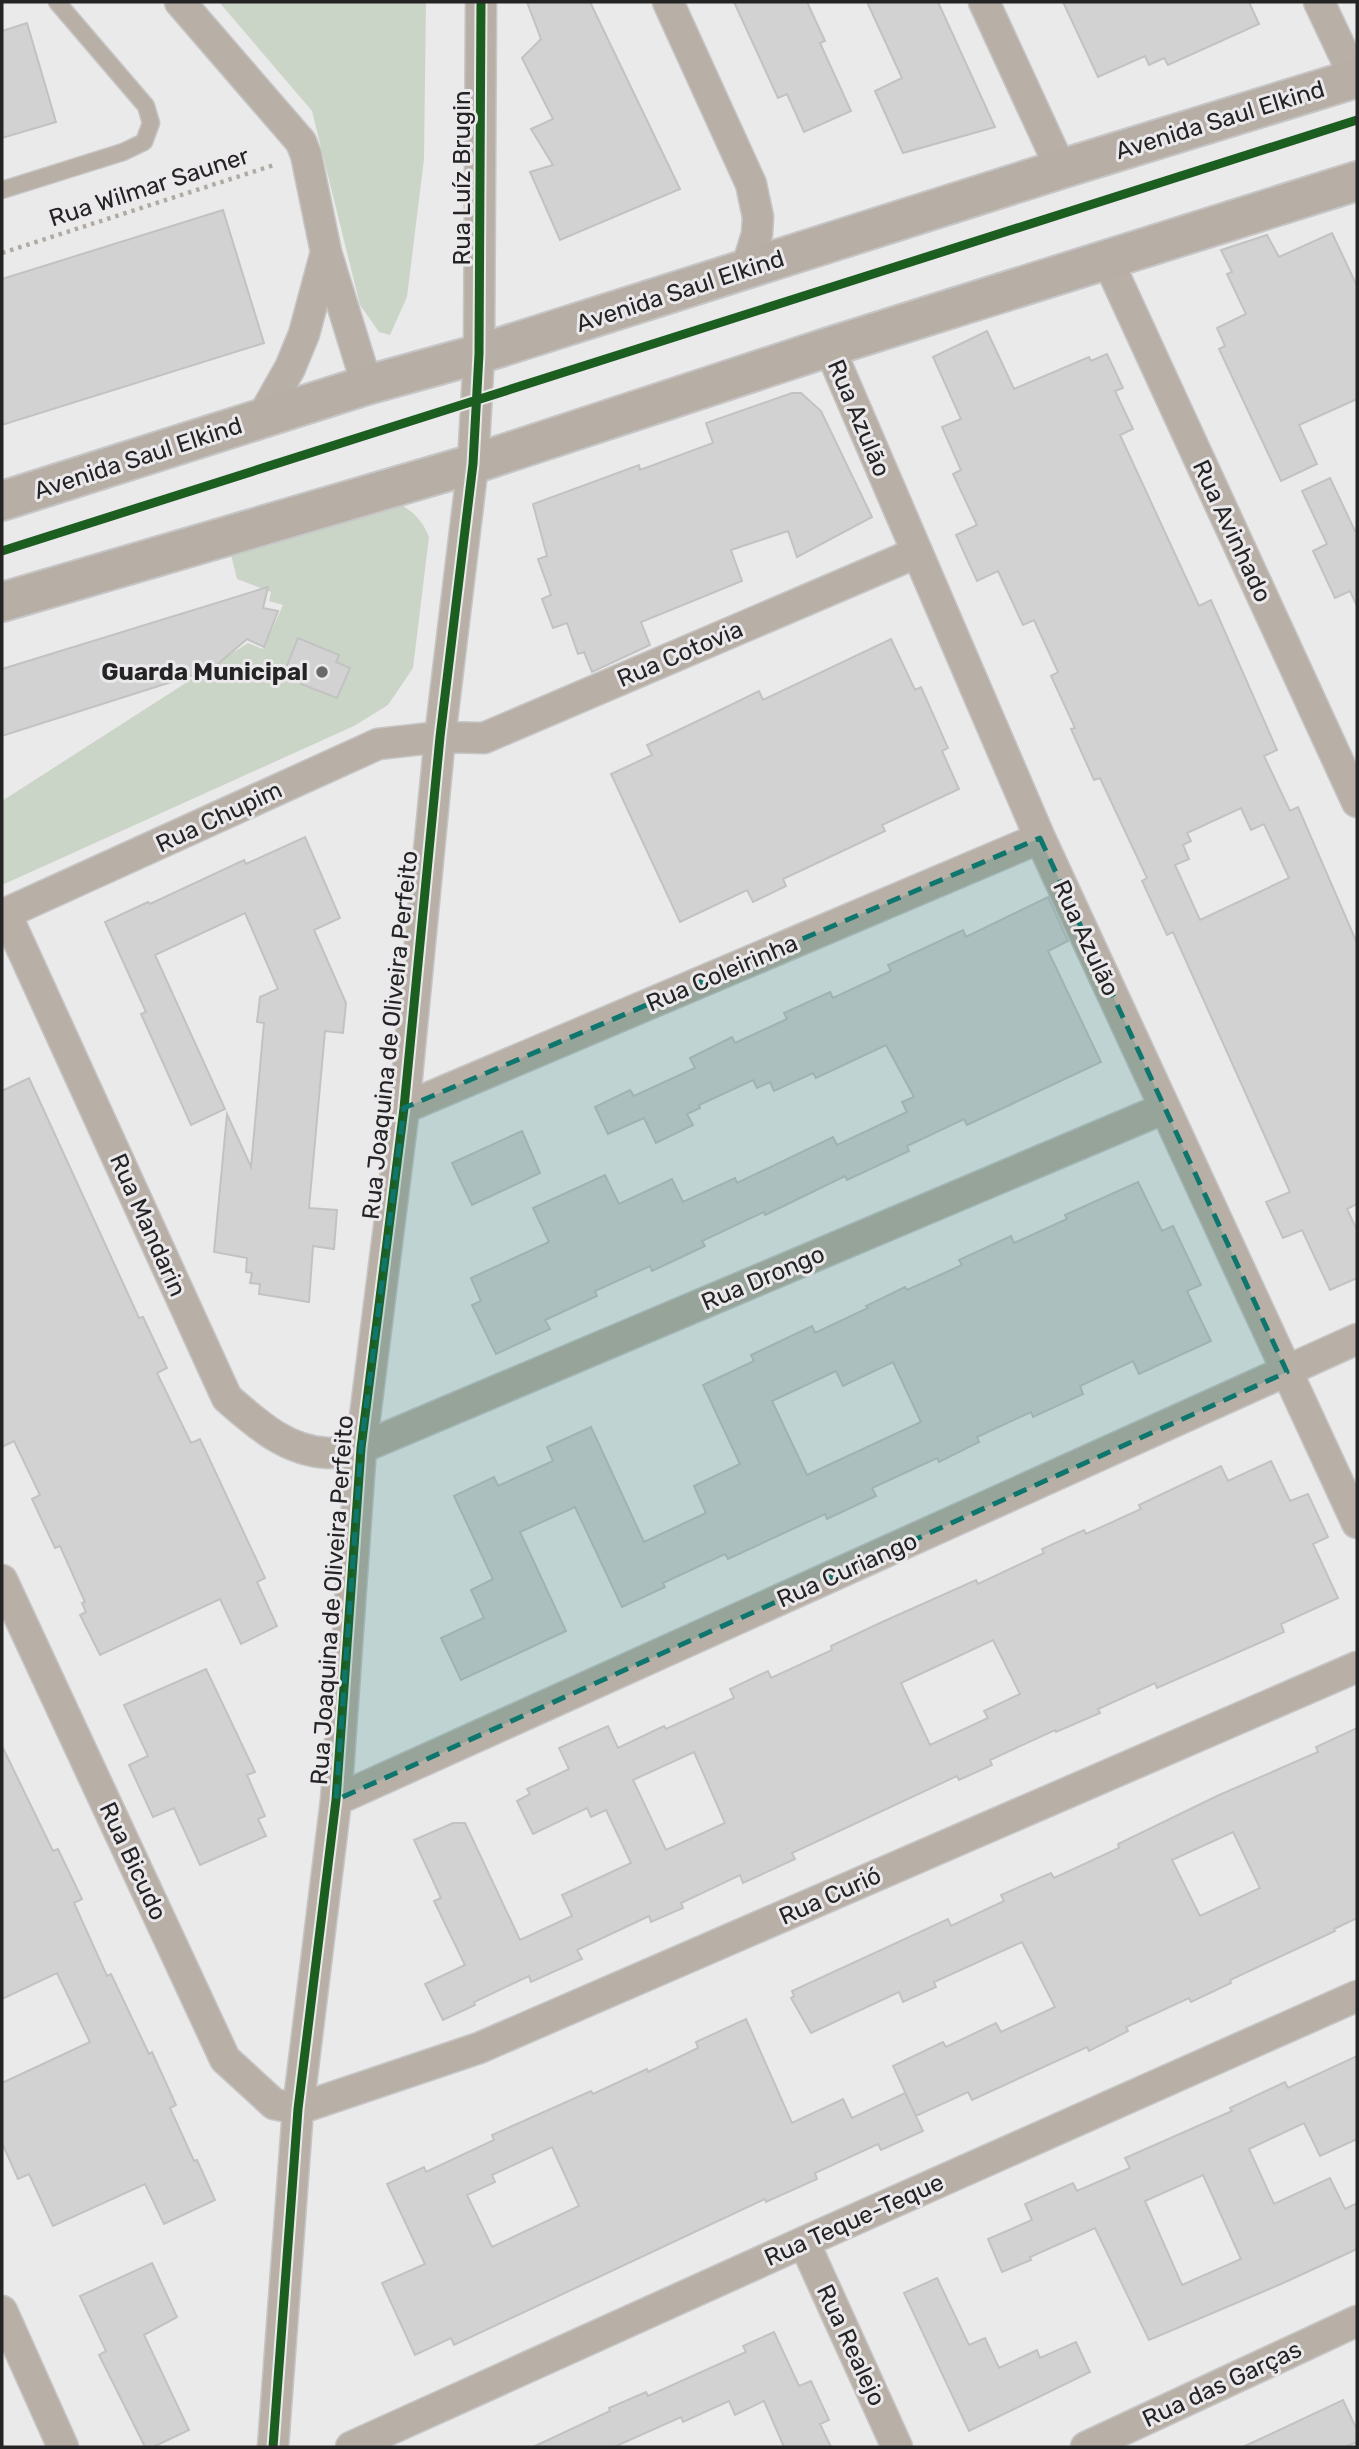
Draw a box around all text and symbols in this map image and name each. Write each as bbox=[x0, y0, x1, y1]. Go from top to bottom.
street label: Avenida Saul Elkind bbox=[1112, 75, 1328, 165]
street label: Rua Luíz Brugin bbox=[448, 90, 476, 266]
street label: Rua Wilmar Sauner bbox=[46, 141, 252, 233]
street label: Avenida Saul Elkind bbox=[572, 244, 788, 338]
street label: Rua Azulão bbox=[822, 355, 896, 481]
street label: Avenida Saul Elkind bbox=[30, 411, 246, 505]
street label: Rua Avinhado bbox=[1187, 455, 1277, 607]
street label: Rua Cotovia bbox=[613, 615, 747, 693]
place label: Guarda Municipal bbox=[101, 658, 308, 686]
marker: Guarda Municipal bbox=[314, 664, 330, 680]
street label: Rua Chupim bbox=[152, 776, 286, 858]
street label: Rua Joaquina de Oliveira Perfeito bbox=[357, 849, 423, 1221]
street label: Rua Azulão bbox=[1047, 876, 1125, 1000]
street label: Rua Coleirinha bbox=[642, 929, 802, 1017]
street label: Rua Mandarin bbox=[104, 1149, 192, 1301]
street label: Rua Drongo bbox=[697, 1239, 829, 1317]
street label: Rua Joaquina de Oliveira Perfeito bbox=[305, 1414, 359, 1786]
street label: Rua Curiango bbox=[773, 1527, 921, 1613]
street label: Rua Bicudo bbox=[93, 1798, 173, 1924]
street label: Rua Curió bbox=[775, 1861, 885, 1931]
street label: Rua Teque-Teque bbox=[760, 2168, 948, 2272]
street label: Rua Realejo bbox=[811, 2280, 891, 2410]
street label: Rua das Garças bbox=[1138, 2335, 1306, 2433]

